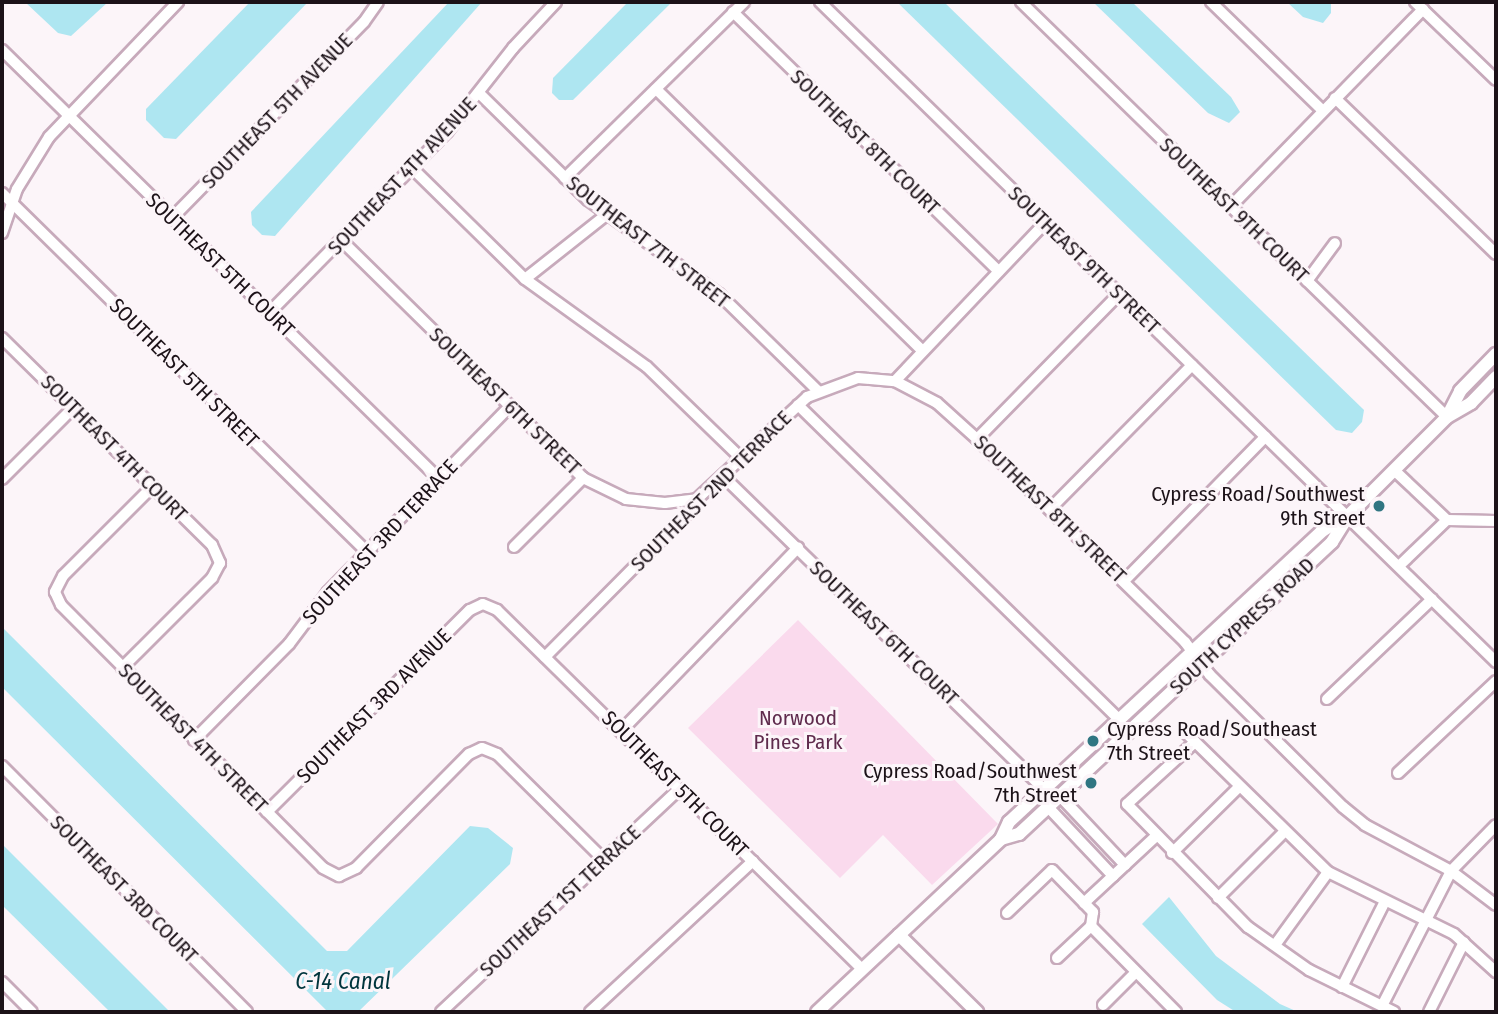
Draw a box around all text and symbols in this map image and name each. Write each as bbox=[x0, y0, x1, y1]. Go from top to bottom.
street label: SOUTHEAST 5TH AVENUE bbox=[196, 28, 358, 194]
street label: SOUTHEAST 8TH COURT bbox=[785, 64, 945, 220]
street label: SOUTHEAST 4TH AVENUE bbox=[322, 92, 482, 260]
street label: SOUTHEAST 9TH COURT bbox=[1154, 132, 1314, 288]
street label: SOUTHEAST 7TH STREET bbox=[561, 170, 735, 314]
street label: SOUTHEAST 9TH STREET bbox=[1003, 181, 1165, 339]
street label: SOUTHEAST 5TH COURT bbox=[141, 188, 299, 342]
street label: SOUTHEAST 5TH STREET bbox=[104, 293, 264, 453]
street label: SOUTHEAST 6TH STREET bbox=[424, 322, 586, 480]
street label: SOUTHEAST 4TH COURT bbox=[35, 369, 193, 527]
street label: SOUTHEAST 2ND TERRACE bbox=[625, 405, 797, 577]
street label: SOUTHEAST 8TH STREET bbox=[969, 430, 1131, 588]
street label: SOUTHEAST 3RD TERRACE bbox=[297, 455, 463, 629]
place label: Cypress Road/Southwest 9th Street bbox=[1151, 481, 1365, 531]
marker: Cypress Road/Southwest 9th Street bbox=[1371, 498, 1387, 514]
street label: SOUTH CYPRESS ROAD bbox=[1164, 552, 1320, 700]
street label: SOUTHEAST 6TH COURT bbox=[804, 555, 964, 711]
street label: SOUTHEAST 3RD AVENUE bbox=[291, 623, 457, 789]
street label: SOUTHEAST 4TH STREET bbox=[113, 658, 273, 818]
park label: Norwood Pines Park bbox=[754, 705, 842, 755]
street label: SOUTHEAST 5TH COURT bbox=[597, 706, 753, 862]
place label: Cypress Road/Southeast 7th Street bbox=[1107, 716, 1317, 766]
marker: Cypress Road/Southeast 7th Street bbox=[1085, 733, 1101, 749]
place label: Cypress Road/Southwest 7th Street bbox=[863, 758, 1077, 808]
marker: Cypress Road/Southwest 7th Street bbox=[1083, 775, 1099, 791]
street label: SOUTHEAST 3RD COURT bbox=[45, 810, 203, 968]
street label: SOUTHEAST 1ST TERRACE bbox=[474, 820, 646, 982]
water label: C-14 Canal bbox=[295, 967, 391, 995]

